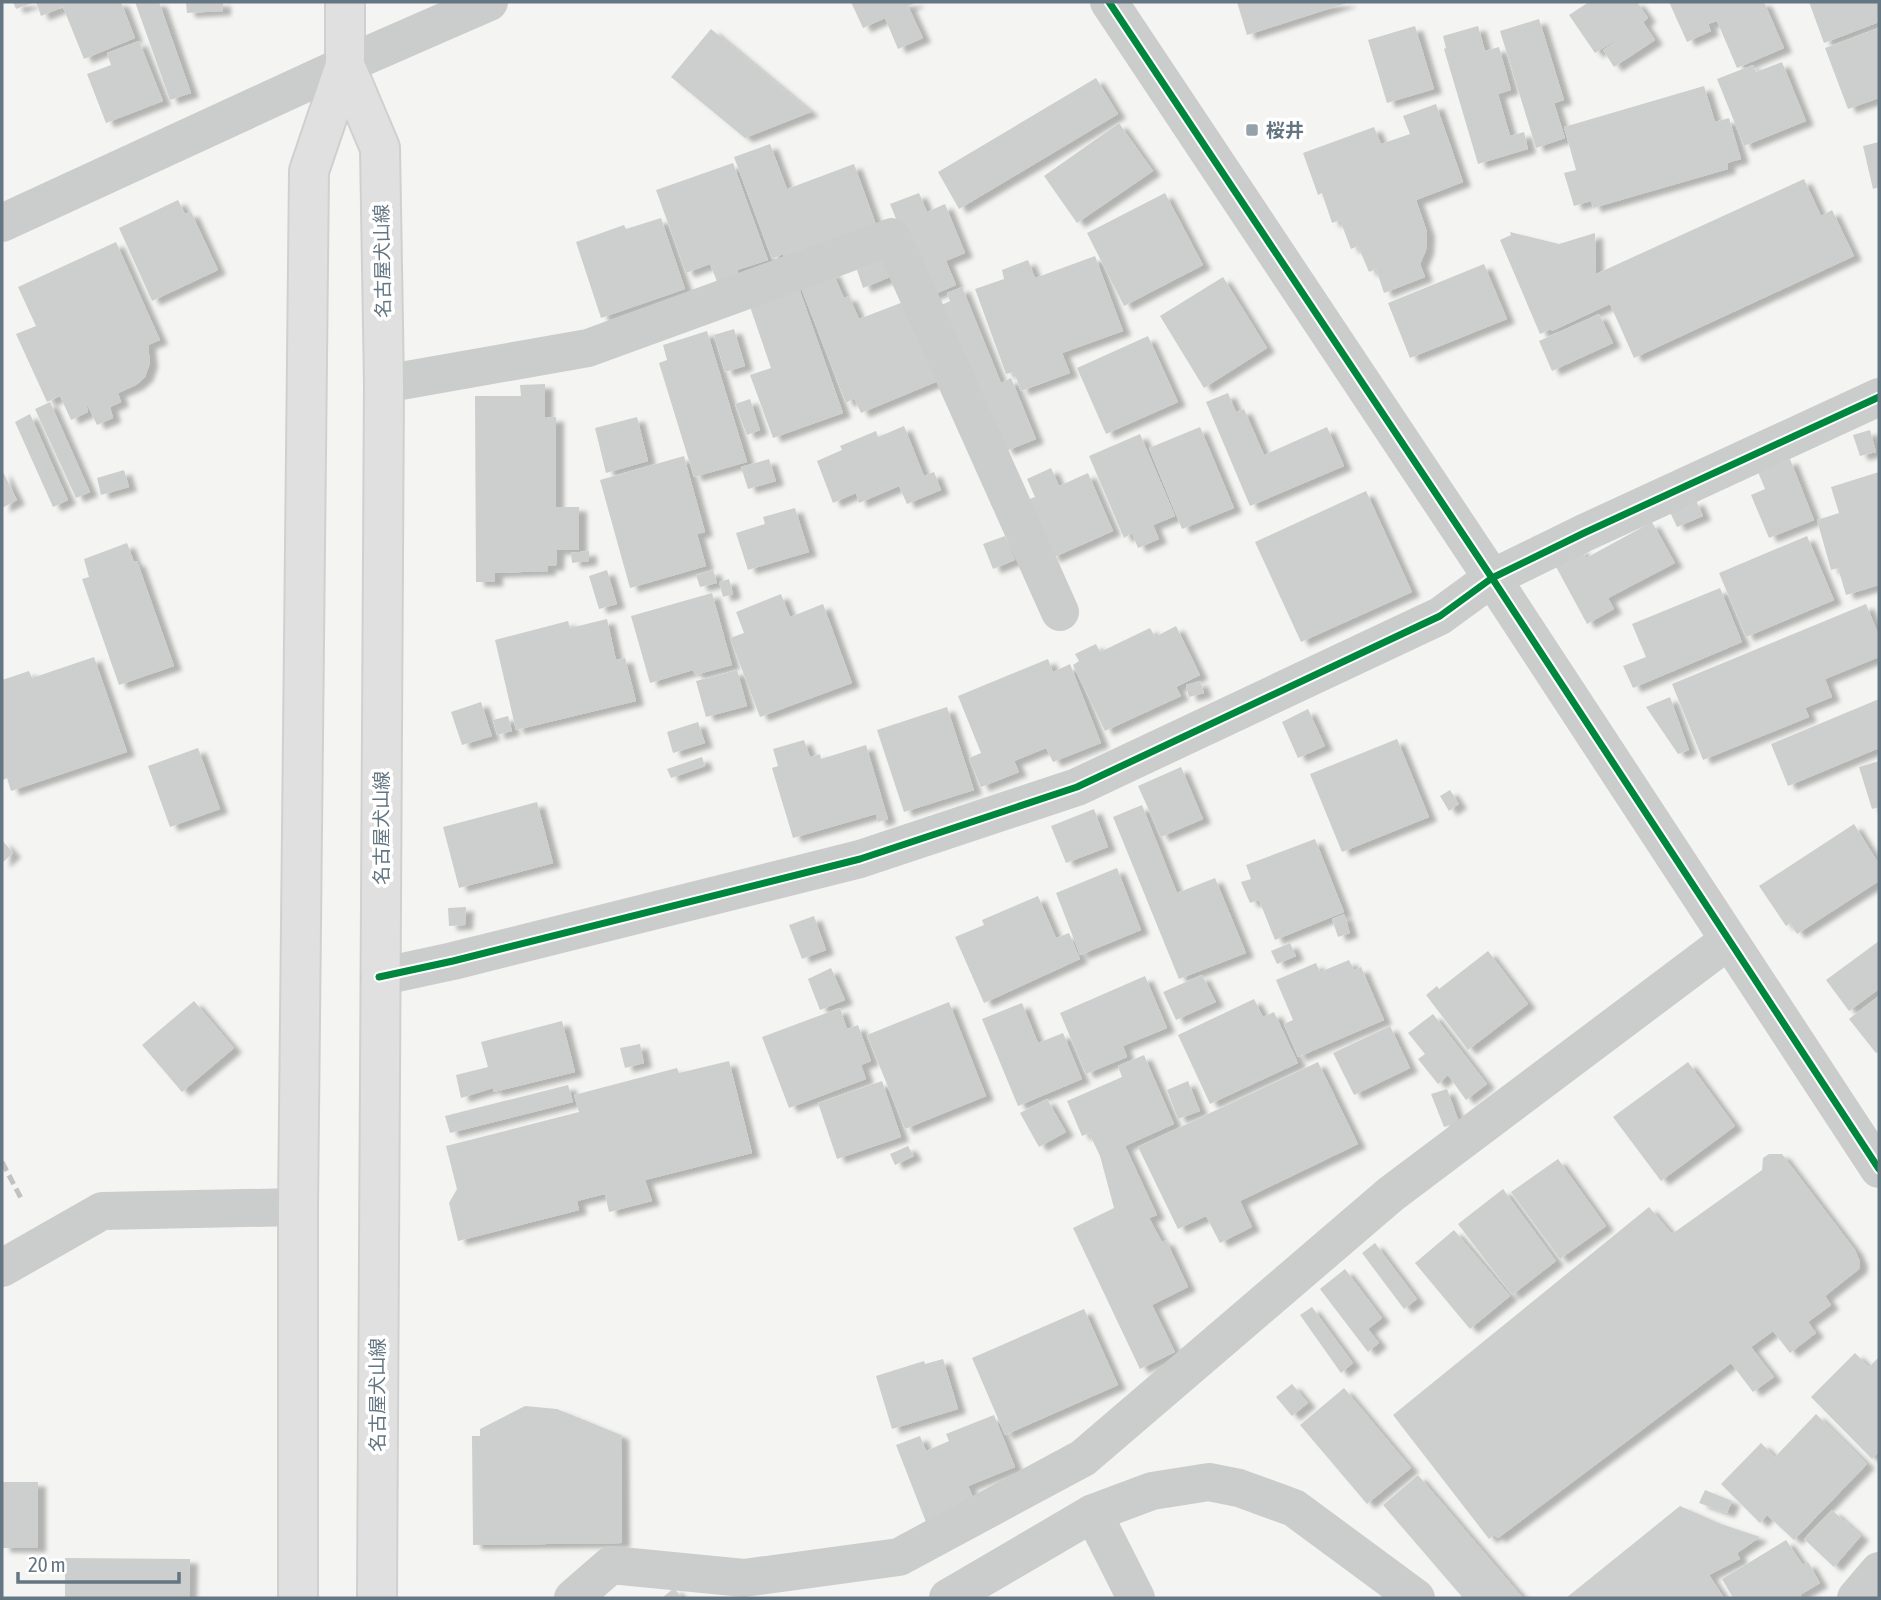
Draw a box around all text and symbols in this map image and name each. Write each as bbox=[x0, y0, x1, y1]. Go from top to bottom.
place label: 桜井 bbox=[1266, 119, 1304, 141]
marker: 桜井 bbox=[1244, 122, 1260, 138]
street label: 名古屋犬山線 bbox=[370, 204, 394, 318]
street label: 名古屋犬山線 bbox=[370, 771, 392, 885]
street label: 名古屋犬山線 bbox=[366, 1338, 388, 1452]
scale bar bbox=[18, 1540, 178, 1584]
text: 20 m bbox=[28, 1552, 66, 1576]

